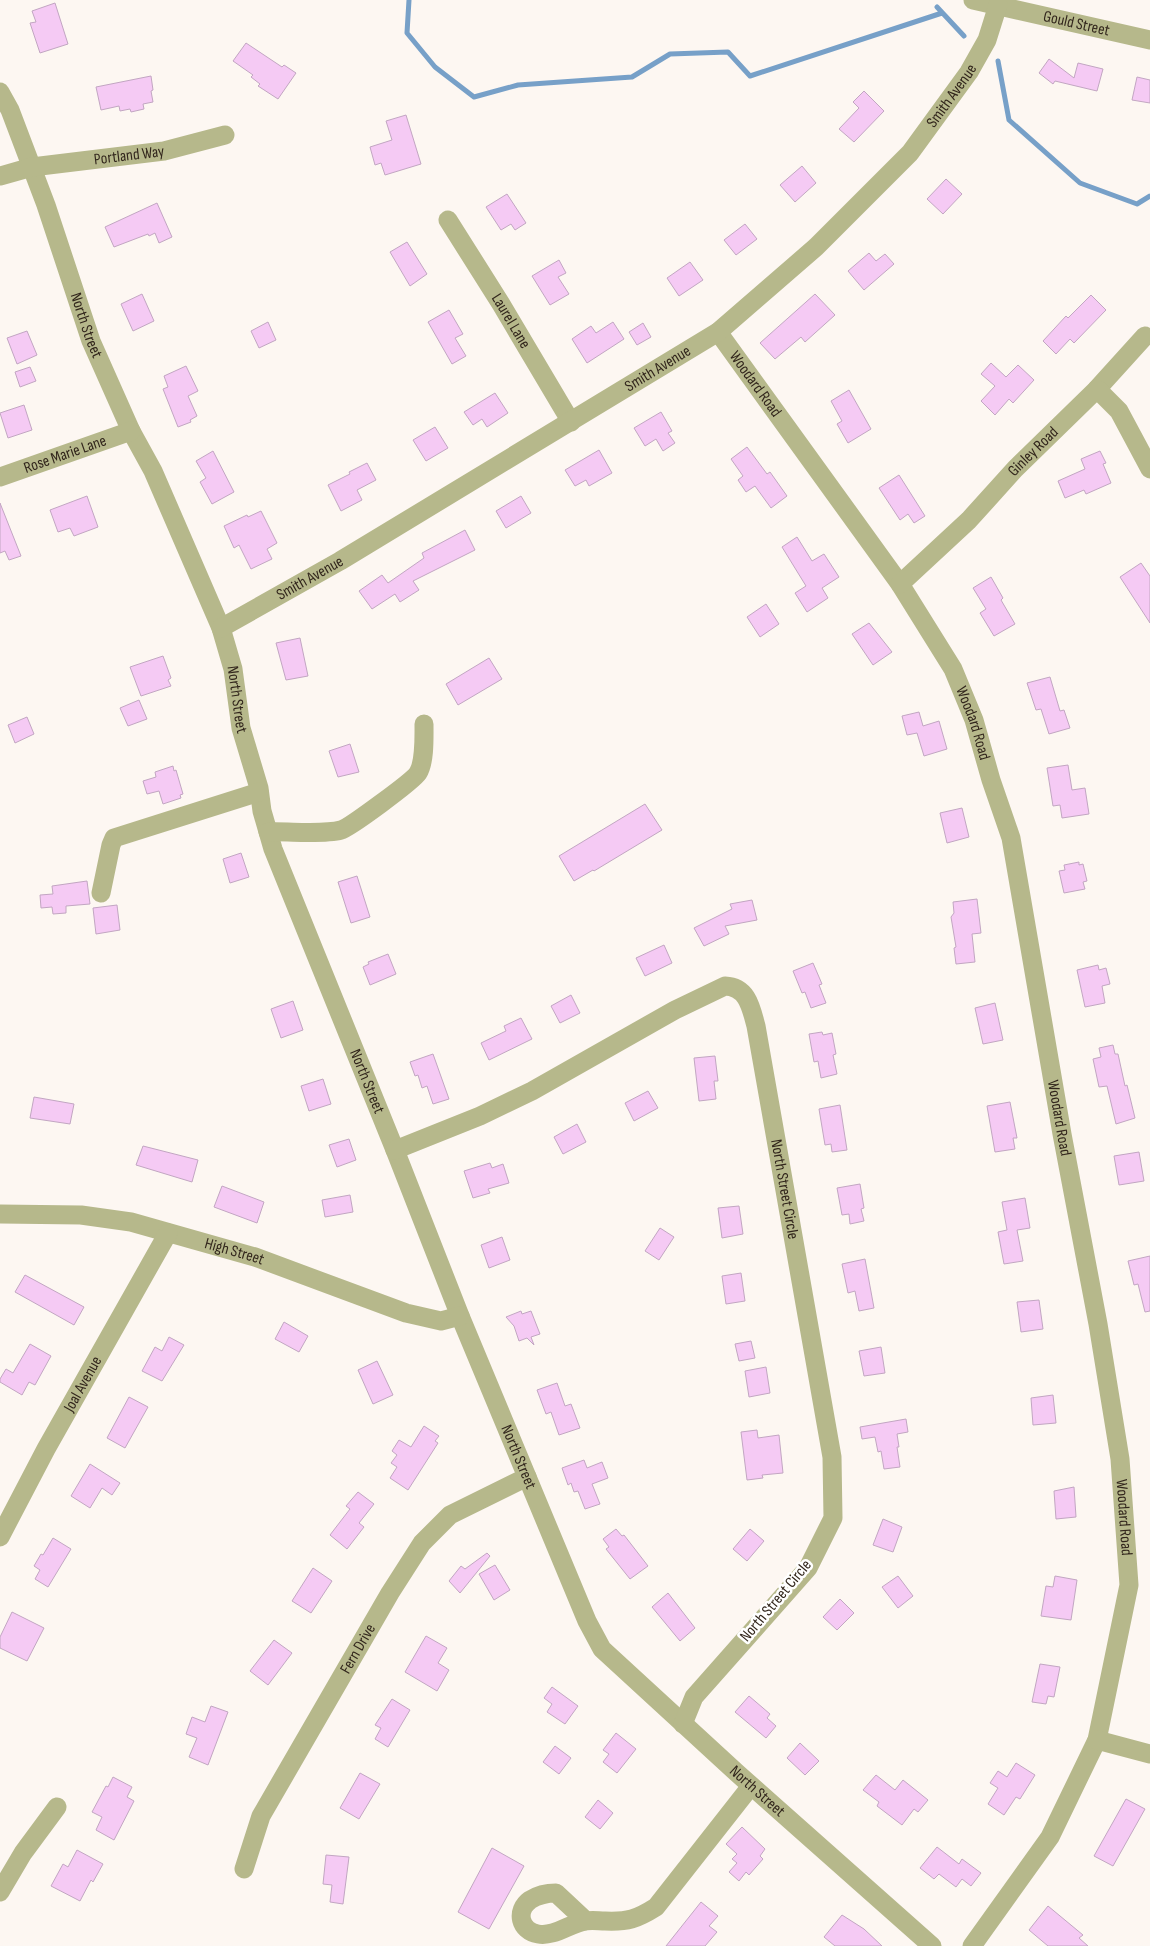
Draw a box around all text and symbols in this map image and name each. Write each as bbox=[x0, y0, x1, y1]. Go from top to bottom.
street label: Gould Street bbox=[1041, 7, 1111, 40]
street label: Smith Avenue bbox=[922, 61, 981, 131]
street label: Portland Way bbox=[93, 142, 165, 169]
street label: North Street bbox=[66, 290, 107, 361]
street label: Laurel Lane bbox=[487, 290, 535, 352]
street label: Smith Avenue bbox=[621, 341, 694, 396]
street label: Woodard Road bbox=[725, 347, 786, 420]
street label: Ginley Road bbox=[1004, 423, 1062, 480]
street label: Rose Marie Lane bbox=[21, 431, 109, 477]
street label: Smith Avenue bbox=[273, 552, 347, 604]
street label: North Street bbox=[223, 665, 252, 736]
street label: Woodard Road bbox=[952, 684, 994, 762]
street label: North Street bbox=[346, 1046, 389, 1116]
street label: Woodard Road bbox=[1043, 1079, 1075, 1157]
street label: North Street Circle bbox=[767, 1138, 803, 1241]
street label: High Street bbox=[203, 1234, 267, 1269]
street label: Joal Avenue bbox=[59, 1353, 106, 1416]
street label: North Street bbox=[497, 1422, 540, 1492]
street label: Woodard Road bbox=[1112, 1479, 1136, 1556]
street label: North Street Circle bbox=[736, 1556, 816, 1646]
street label: Fern Drive bbox=[336, 1620, 380, 1677]
street label: North Street bbox=[726, 1761, 789, 1821]

